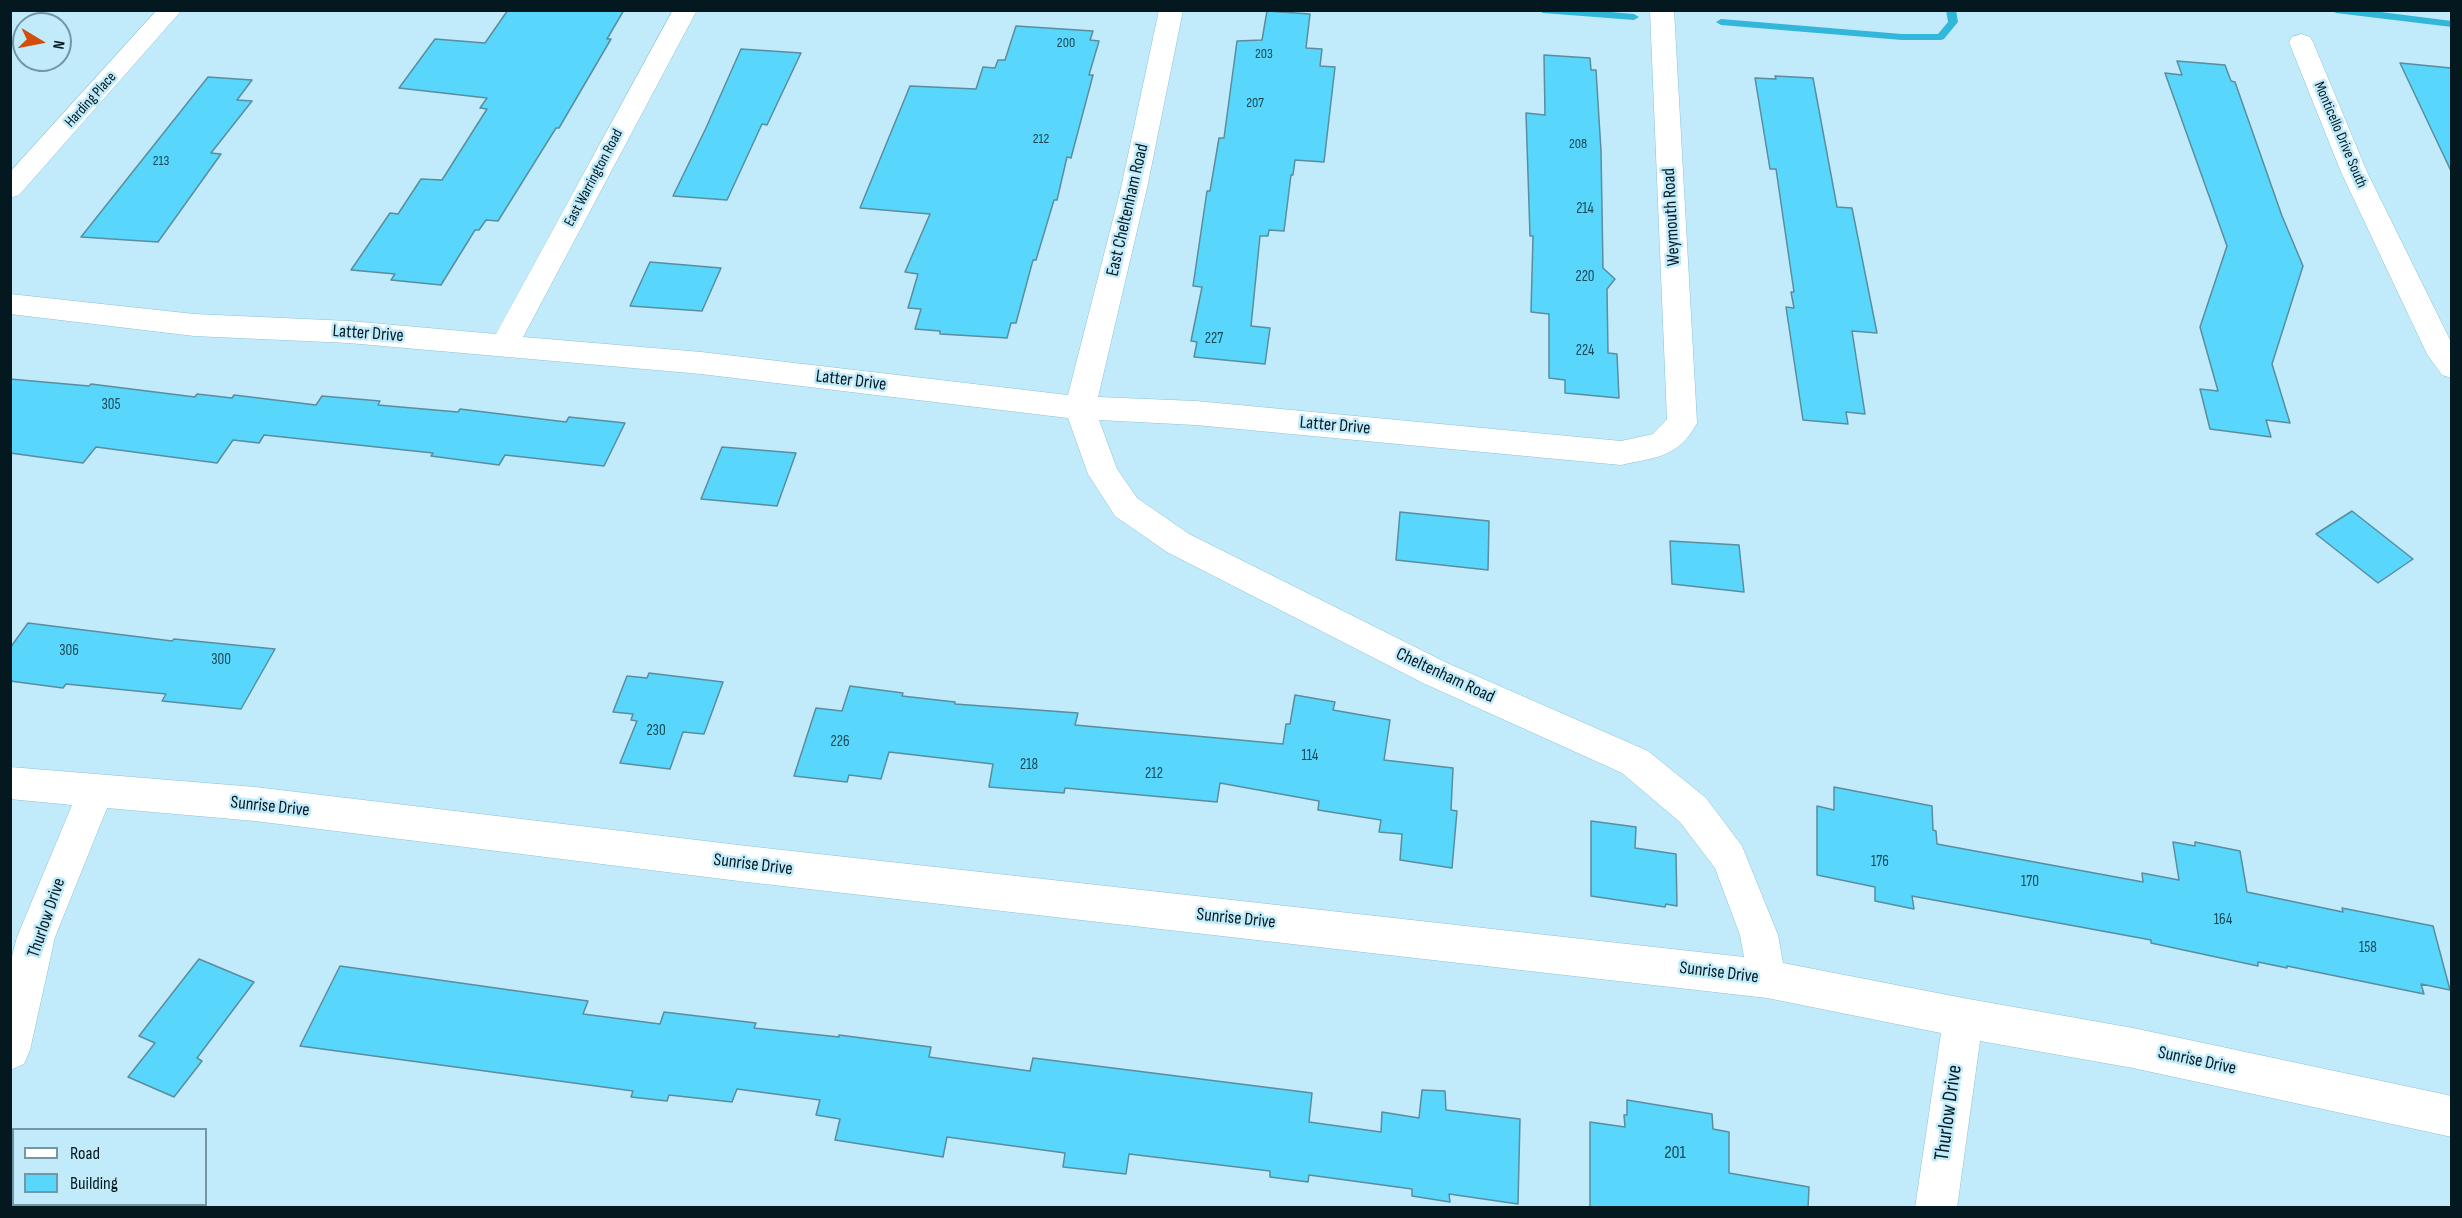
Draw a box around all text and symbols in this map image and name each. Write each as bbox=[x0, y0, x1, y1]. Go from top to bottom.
north arrow bbox=[12, 12, 72, 72]
house number: 200 bbox=[1057, 35, 1075, 51]
text: N bbox=[48, 39, 68, 51]
house number: 203 bbox=[1255, 46, 1273, 62]
street label: Harding Place bbox=[62, 69, 120, 131]
street label: Monticello Drive South bbox=[2310, 79, 2370, 191]
house number: 207 bbox=[1246, 95, 1264, 111]
street label: East Warrington Road bbox=[561, 126, 627, 230]
house number: 212 bbox=[1033, 131, 1049, 147]
house number: 208 bbox=[1569, 136, 1587, 152]
street label: East Cheltenham Road bbox=[1102, 142, 1154, 278]
house number: 213 bbox=[153, 153, 169, 169]
street label: Weymouth Road bbox=[1659, 167, 1685, 267]
house number: 214 bbox=[1576, 200, 1594, 218]
house number: 220 bbox=[1575, 268, 1595, 286]
street label: Latter Drive bbox=[332, 321, 404, 347]
house number: 227 bbox=[1205, 330, 1223, 348]
house number: 224 bbox=[1576, 342, 1594, 360]
street label: Latter Drive bbox=[814, 366, 888, 396]
house number: 305 bbox=[102, 396, 120, 414]
street label: Latter Drive bbox=[1299, 412, 1371, 440]
house number: 306 bbox=[59, 642, 79, 660]
street label: Cheltenham Road bbox=[1392, 644, 1498, 708]
house number: 300 bbox=[211, 651, 231, 669]
house number: 230 bbox=[646, 722, 666, 740]
house number: 226 bbox=[831, 733, 849, 751]
house number: 114 bbox=[1302, 747, 1318, 765]
house number: 218 bbox=[1020, 756, 1038, 774]
house number: 212 bbox=[1145, 765, 1163, 783]
street label: Sunrise Drive bbox=[229, 792, 311, 822]
street label: Sunrise Drive bbox=[712, 849, 794, 881]
house number: 176 bbox=[1871, 853, 1889, 871]
house number: 170 bbox=[2021, 873, 2039, 891]
street label: Thurlow Drive bbox=[23, 875, 71, 961]
street label: Sunrise Drive bbox=[1195, 904, 1277, 934]
house number: 164 bbox=[2214, 911, 2232, 929]
house number: 158 bbox=[2359, 939, 2377, 957]
street label: Sunrise Drive bbox=[1678, 957, 1760, 989]
street label: Sunrise Drive bbox=[2156, 1042, 2238, 1080]
street label: Thurlow Drive bbox=[1930, 1063, 1968, 1163]
legend bbox=[12, 1128, 207, 1206]
house number: 201 bbox=[1664, 1142, 1686, 1164]
text: Road bbox=[70, 1143, 100, 1164]
text: Building bbox=[70, 1173, 118, 1194]

